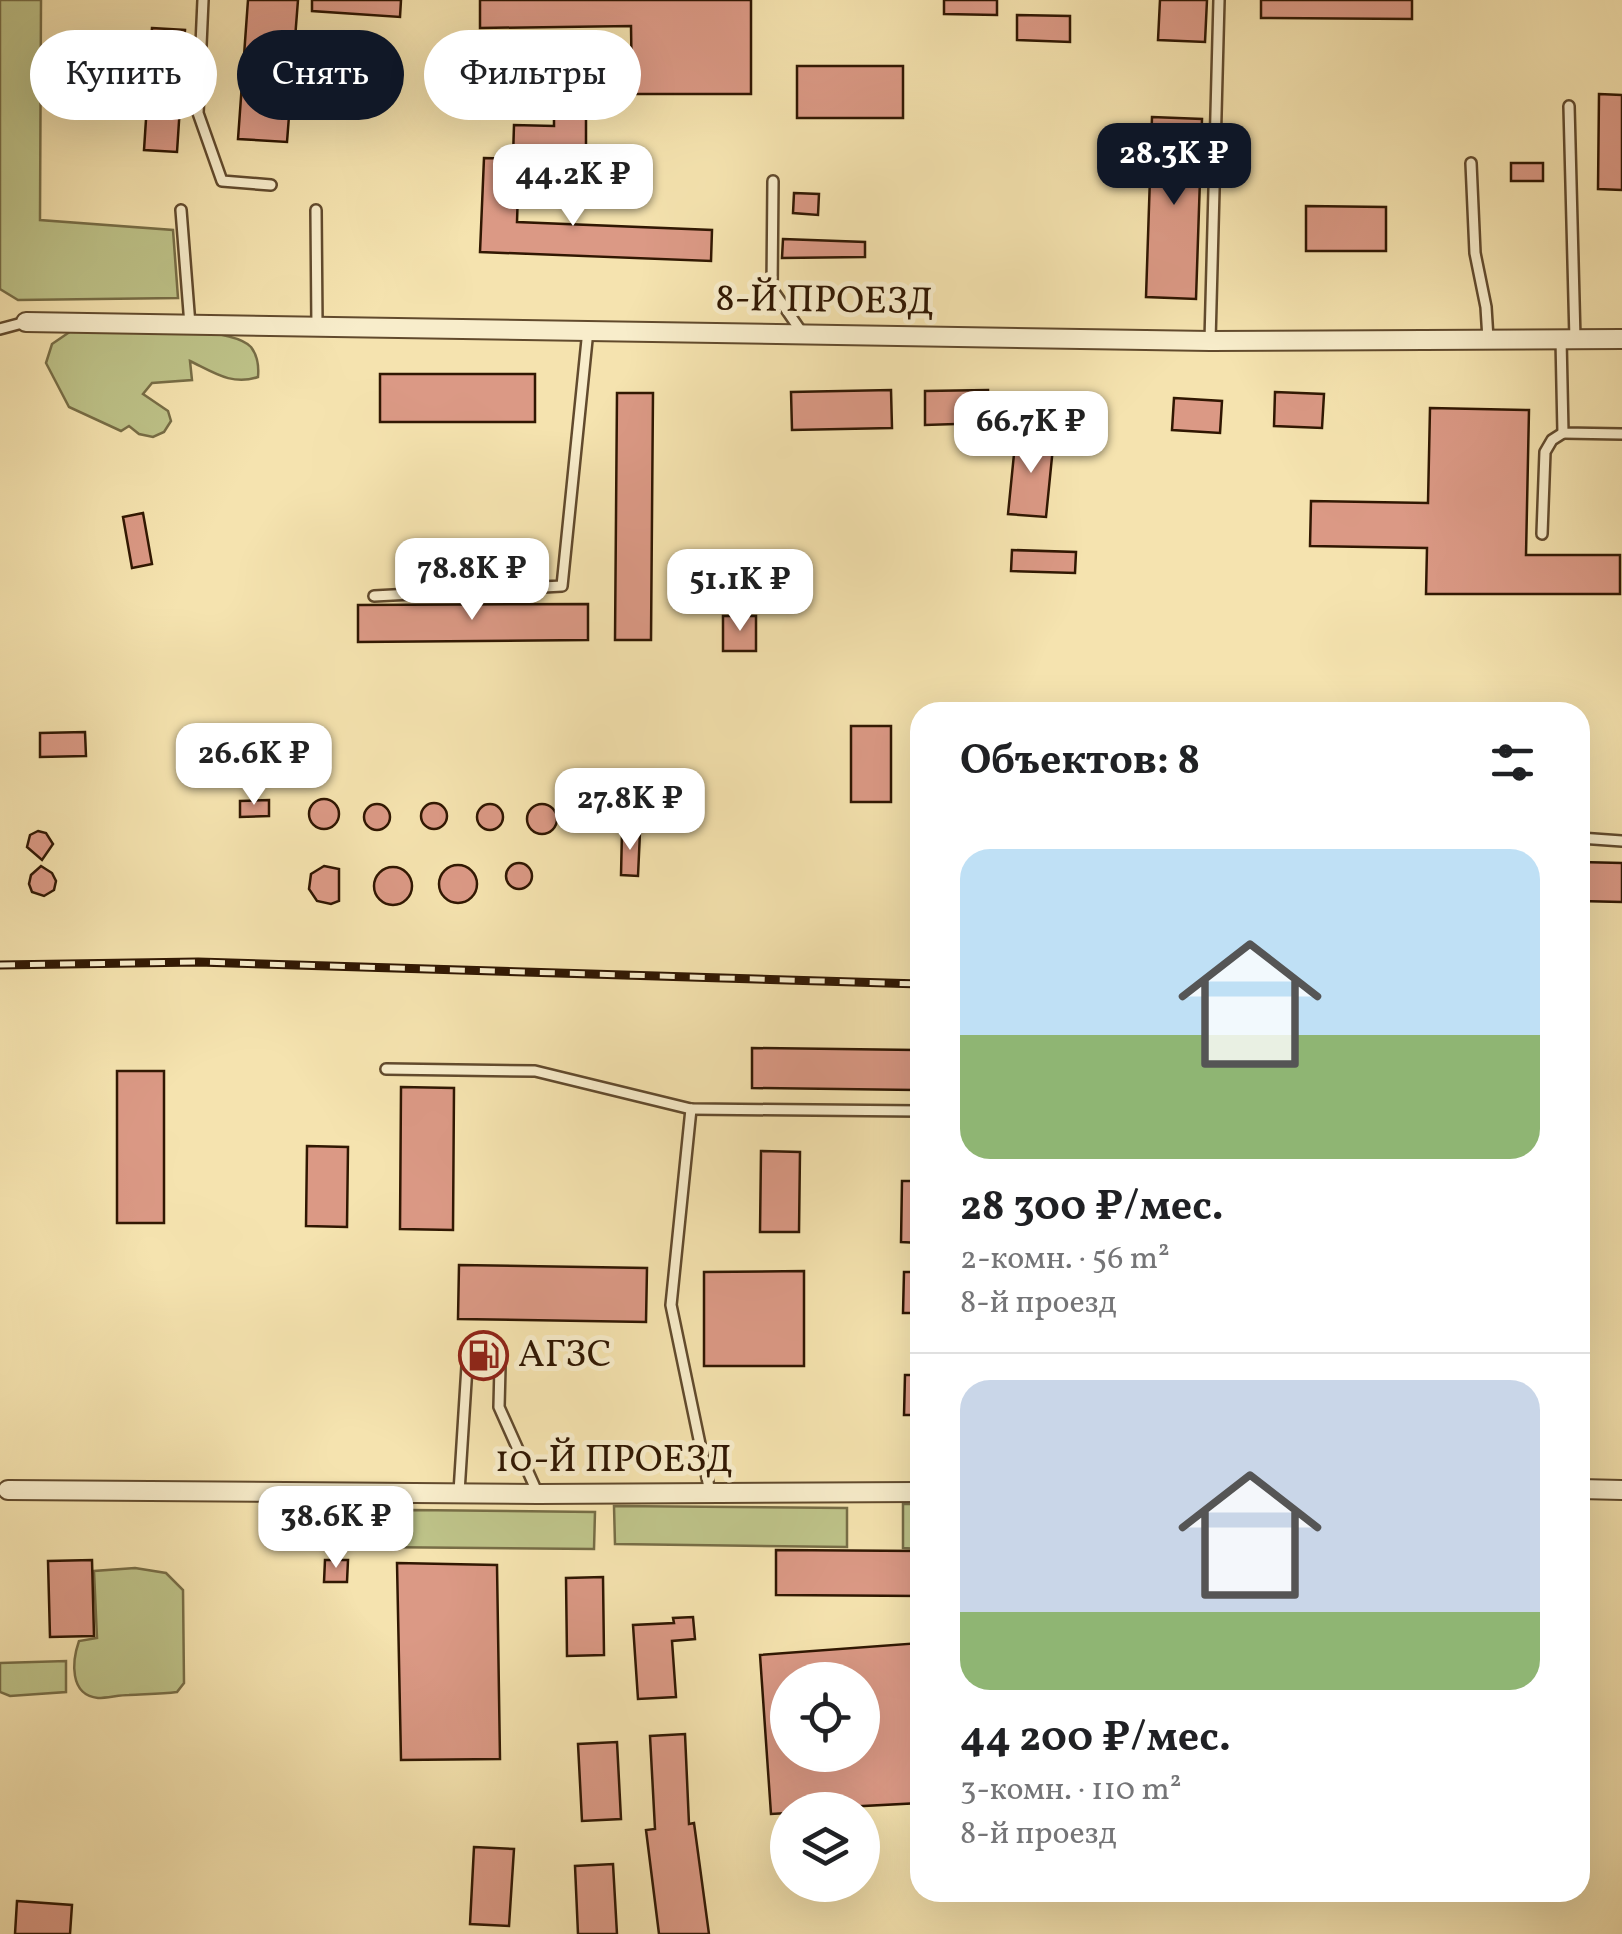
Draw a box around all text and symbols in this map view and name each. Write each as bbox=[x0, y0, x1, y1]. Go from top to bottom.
chip: Купить bbox=[30, 30, 217, 120]
chip: Снять bbox=[237, 30, 404, 120]
chip: Фильтры bbox=[424, 30, 641, 120]
pin: 28.3K ₽ bbox=[1082, 123, 1266, 208]
text: 28.3K ₽ bbox=[1119, 133, 1229, 177]
pin: 44.2K ₽ bbox=[481, 144, 665, 229]
text: 44.2K ₽ bbox=[515, 154, 631, 198]
street label: 8-Й ПРОЕЗД bbox=[715, 274, 935, 330]
pin: 66.7K ₽ bbox=[939, 391, 1123, 476]
text: 66.7K ₽ bbox=[976, 401, 1086, 445]
pin: 78.8K ₽ bbox=[380, 538, 564, 623]
text: 78.8K ₽ bbox=[417, 548, 527, 592]
pin: 51.1K ₽ bbox=[648, 549, 832, 634]
text: 51.1K ₽ bbox=[689, 559, 791, 603]
pin: 26.6K ₽ bbox=[162, 723, 346, 808]
text: 26.6K ₽ bbox=[198, 733, 310, 777]
text: Объектов: 8 bbox=[960, 733, 1200, 792]
icon: filters bbox=[1485, 735, 1540, 790]
pin: 27.8K ₽ bbox=[538, 768, 722, 853]
text: 27.8K ₽ bbox=[577, 778, 683, 822]
icon: home bbox=[1160, 914, 1340, 1094]
text: 28 300 ₽/мес. bbox=[960, 1179, 1224, 1238]
text: 2-комн. · 56 m² bbox=[960, 1238, 1170, 1282]
text: 8-й проезд bbox=[960, 1282, 1117, 1326]
fuel station icon: АГЗС bbox=[457, 1330, 509, 1382]
place label: АГЗС bbox=[518, 1330, 612, 1383]
street label: 10-Й ПРОЕЗД bbox=[495, 1435, 733, 1488]
icon: home bbox=[1160, 1445, 1340, 1625]
pin: 38.6K ₽ bbox=[244, 1486, 428, 1571]
text: 38.6K ₽ bbox=[280, 1496, 392, 1540]
map controls bbox=[770, 1662, 880, 1902]
button: locate bbox=[770, 1662, 880, 1772]
text: 44 200 ₽/мес. bbox=[960, 1710, 1231, 1769]
text: 3-комн. · 110 m² bbox=[960, 1769, 1182, 1813]
button: layers bbox=[770, 1792, 880, 1902]
text: 8-й проезд bbox=[960, 1813, 1117, 1857]

